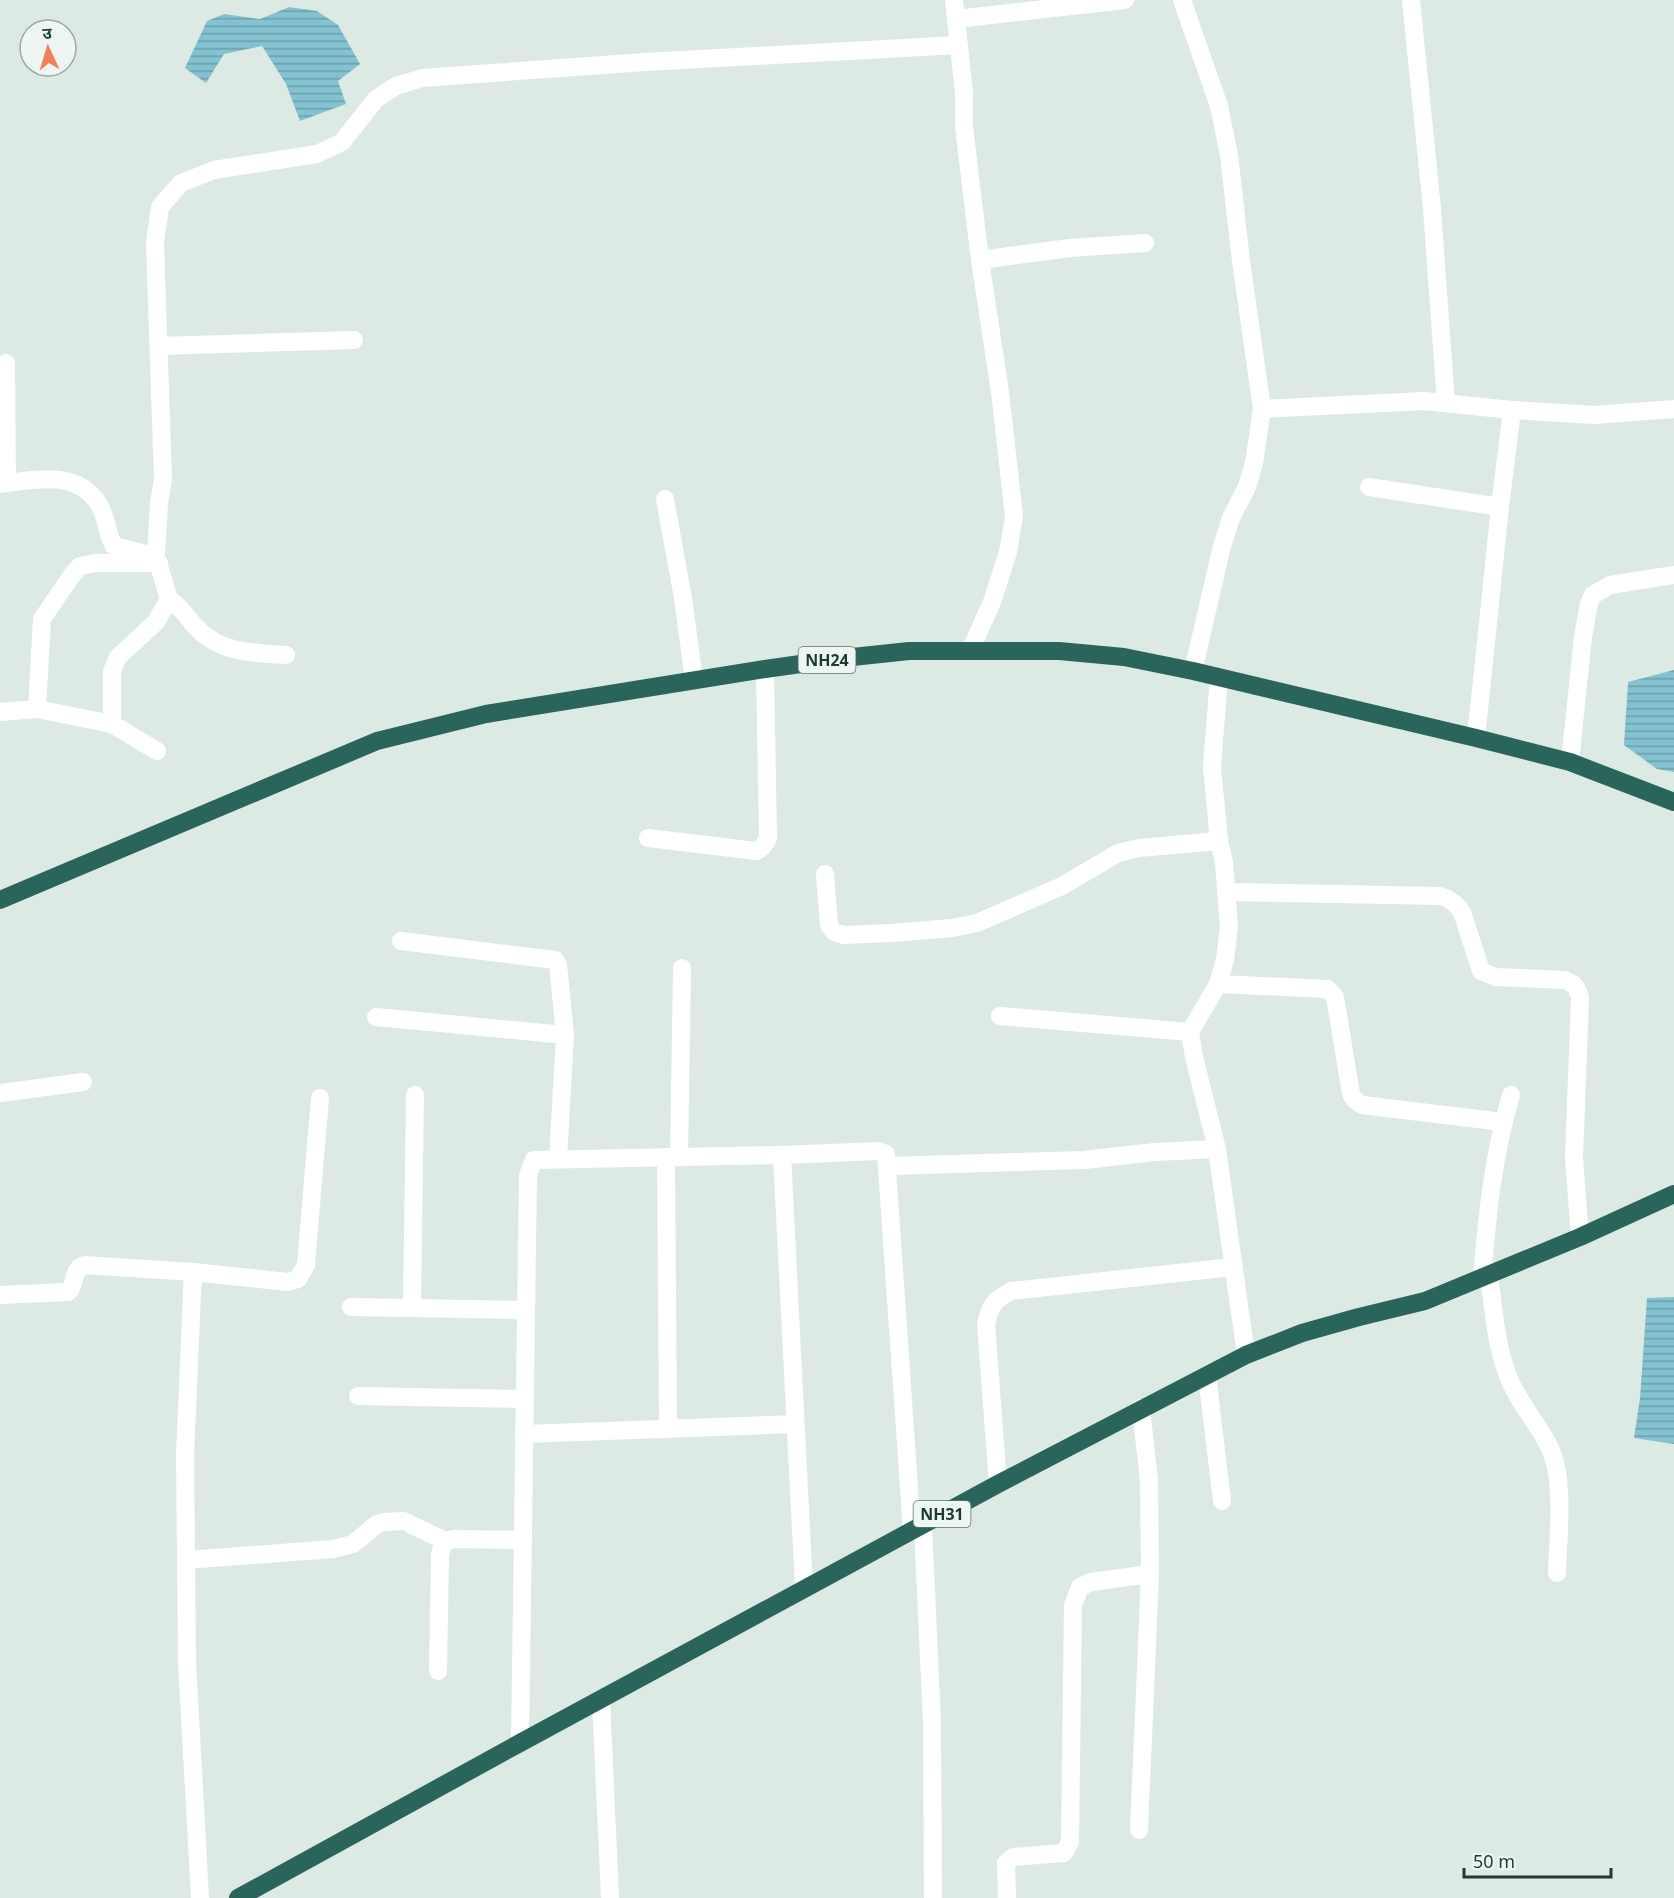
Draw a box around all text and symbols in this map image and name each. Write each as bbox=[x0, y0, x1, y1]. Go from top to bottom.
north arrow bbox=[18, 18, 78, 78]
text: उ bbox=[42, 22, 53, 44]
road number: NH24 bbox=[798, 647, 856, 673]
road number: NH31 bbox=[914, 1501, 970, 1527]
scale bar bbox=[1464, 1841, 1611, 1879]
text: 50 m bbox=[1473, 1849, 1515, 1873]

